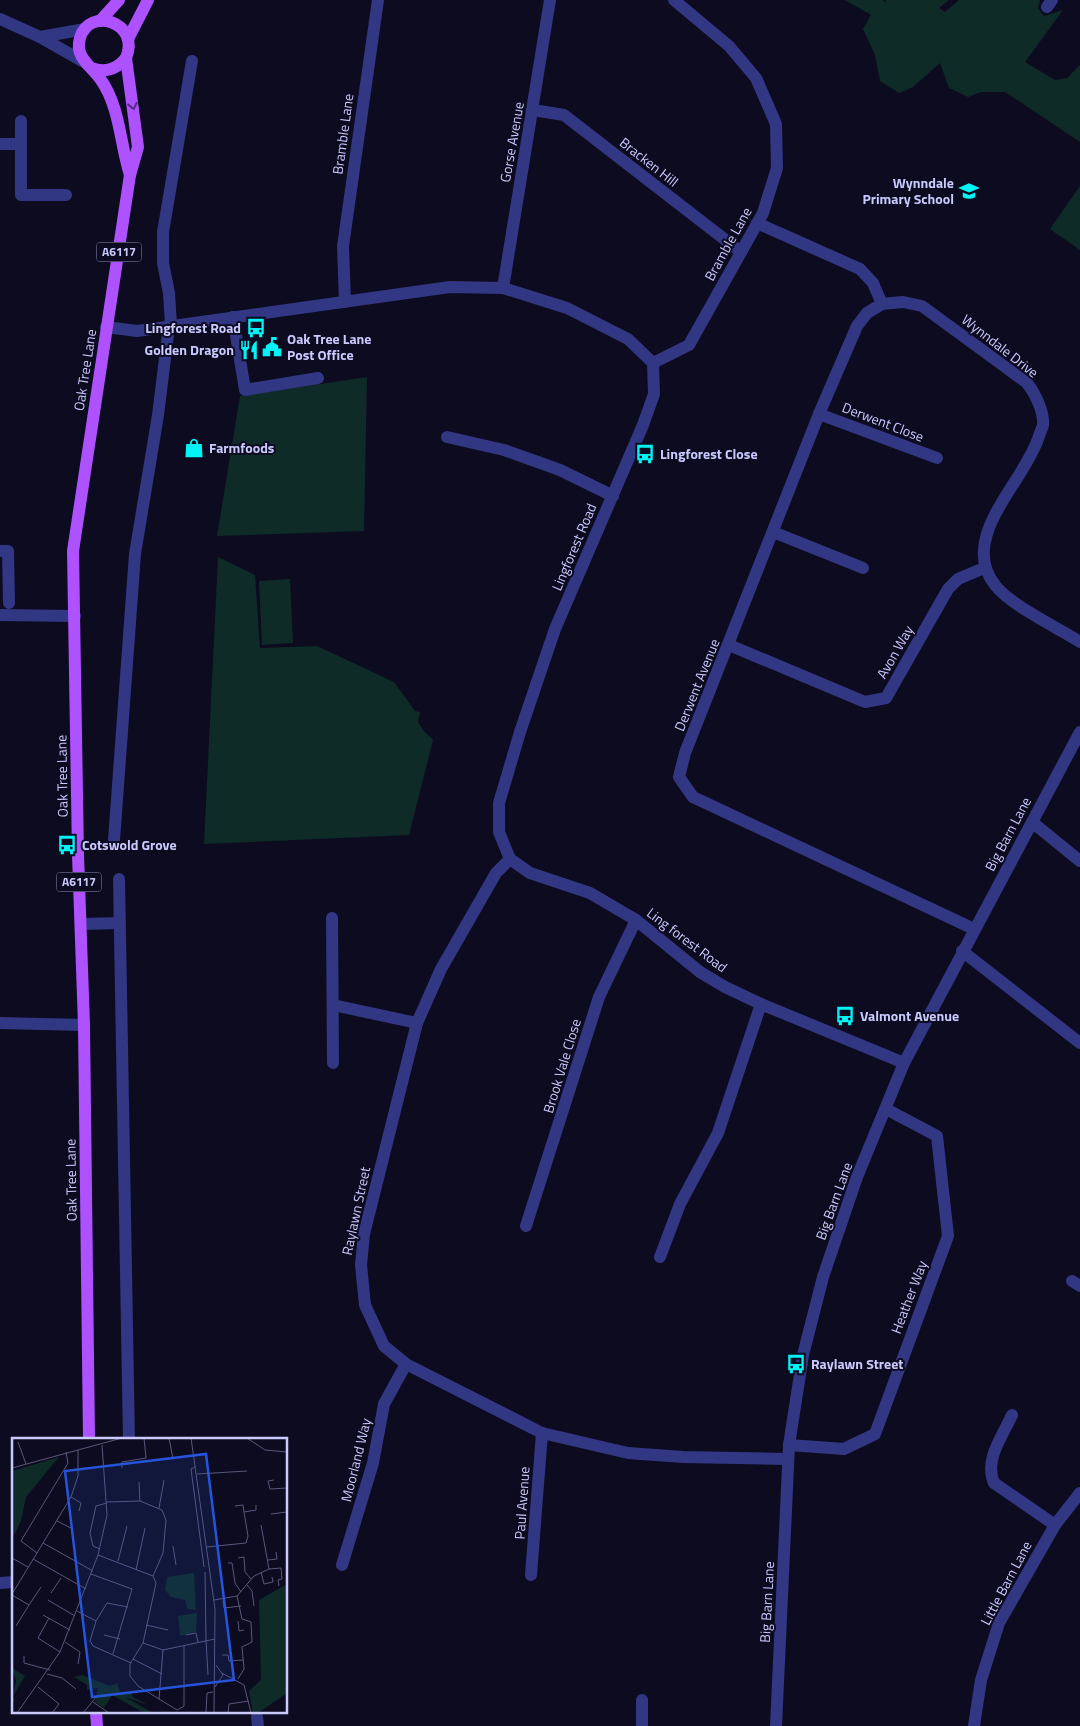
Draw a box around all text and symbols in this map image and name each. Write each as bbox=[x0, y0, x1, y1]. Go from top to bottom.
street label: Bramble Lane bbox=[326, 92, 359, 176]
street label: Gorse Avenue bbox=[494, 100, 529, 184]
one-way arrow bbox=[127, 102, 138, 111]
street label: Bracken Hill bbox=[615, 132, 683, 191]
place label: Wynndale Primary School bbox=[862, 172, 954, 209]
school or university icon: Wynndale Primary School bbox=[958, 180, 980, 202]
street label: Bramble Lane bbox=[699, 203, 756, 284]
road number: A6117 bbox=[96, 242, 142, 262]
street label: Wynndale Drive bbox=[957, 309, 1043, 382]
place label: Lingforest Road bbox=[145, 317, 241, 338]
bus stop icon: Lingforest Road bbox=[245, 317, 267, 339]
street label: Oak Tree Lane bbox=[68, 328, 101, 412]
place label: Oak Tree Lane Post Office bbox=[287, 328, 371, 365]
public building icon: Oak Tree Lane Post Office bbox=[261, 336, 283, 358]
place label: Golden Dragon bbox=[145, 339, 234, 360]
restaurant icon: Golden Dragon bbox=[238, 339, 260, 361]
street label: Derwent Close bbox=[839, 396, 927, 447]
shop icon: Farmfoods bbox=[183, 437, 205, 459]
place label: Farmfoods bbox=[209, 437, 275, 458]
bus stop icon: Lingforest Close bbox=[634, 443, 656, 465]
place label: Lingforest Close bbox=[660, 443, 758, 464]
street label: Lingforest Road bbox=[546, 500, 601, 594]
street label: Avon Way bbox=[871, 621, 918, 682]
street label: Derwent Avenue bbox=[668, 636, 725, 734]
street label: Oak Tree Lane bbox=[50, 735, 73, 817]
street label: Big Barn Lane bbox=[979, 793, 1036, 875]
bus stop icon: Cotswold Grove bbox=[56, 834, 78, 856]
place label: Cotswold Grove bbox=[82, 834, 177, 855]
road number: A6117 bbox=[56, 872, 102, 892]
street label: Ling forest Road bbox=[643, 902, 732, 977]
bus stop icon: Valmont Avenue bbox=[834, 1005, 856, 1027]
place label: Valmont Avenue bbox=[860, 1005, 959, 1026]
street label: Brook Vale Close bbox=[537, 1016, 586, 1116]
street label: Oak Tree Lane bbox=[59, 1139, 82, 1221]
street label: Big Barn Lane bbox=[810, 1159, 857, 1243]
street label: Raylawn Street bbox=[336, 1165, 375, 1257]
street label: Heather Way bbox=[885, 1257, 932, 1336]
bus stop icon: Raylawn Street bbox=[785, 1353, 807, 1375]
place label: Raylawn Street bbox=[811, 1353, 903, 1374]
street label: Moorland Way bbox=[335, 1416, 376, 1504]
inset map bbox=[12, 1438, 288, 1714]
street label: Paul Avenue bbox=[508, 1466, 535, 1540]
street label: Little Barn Lane bbox=[975, 1537, 1037, 1628]
street label: Big Barn Lane bbox=[754, 1561, 779, 1643]

